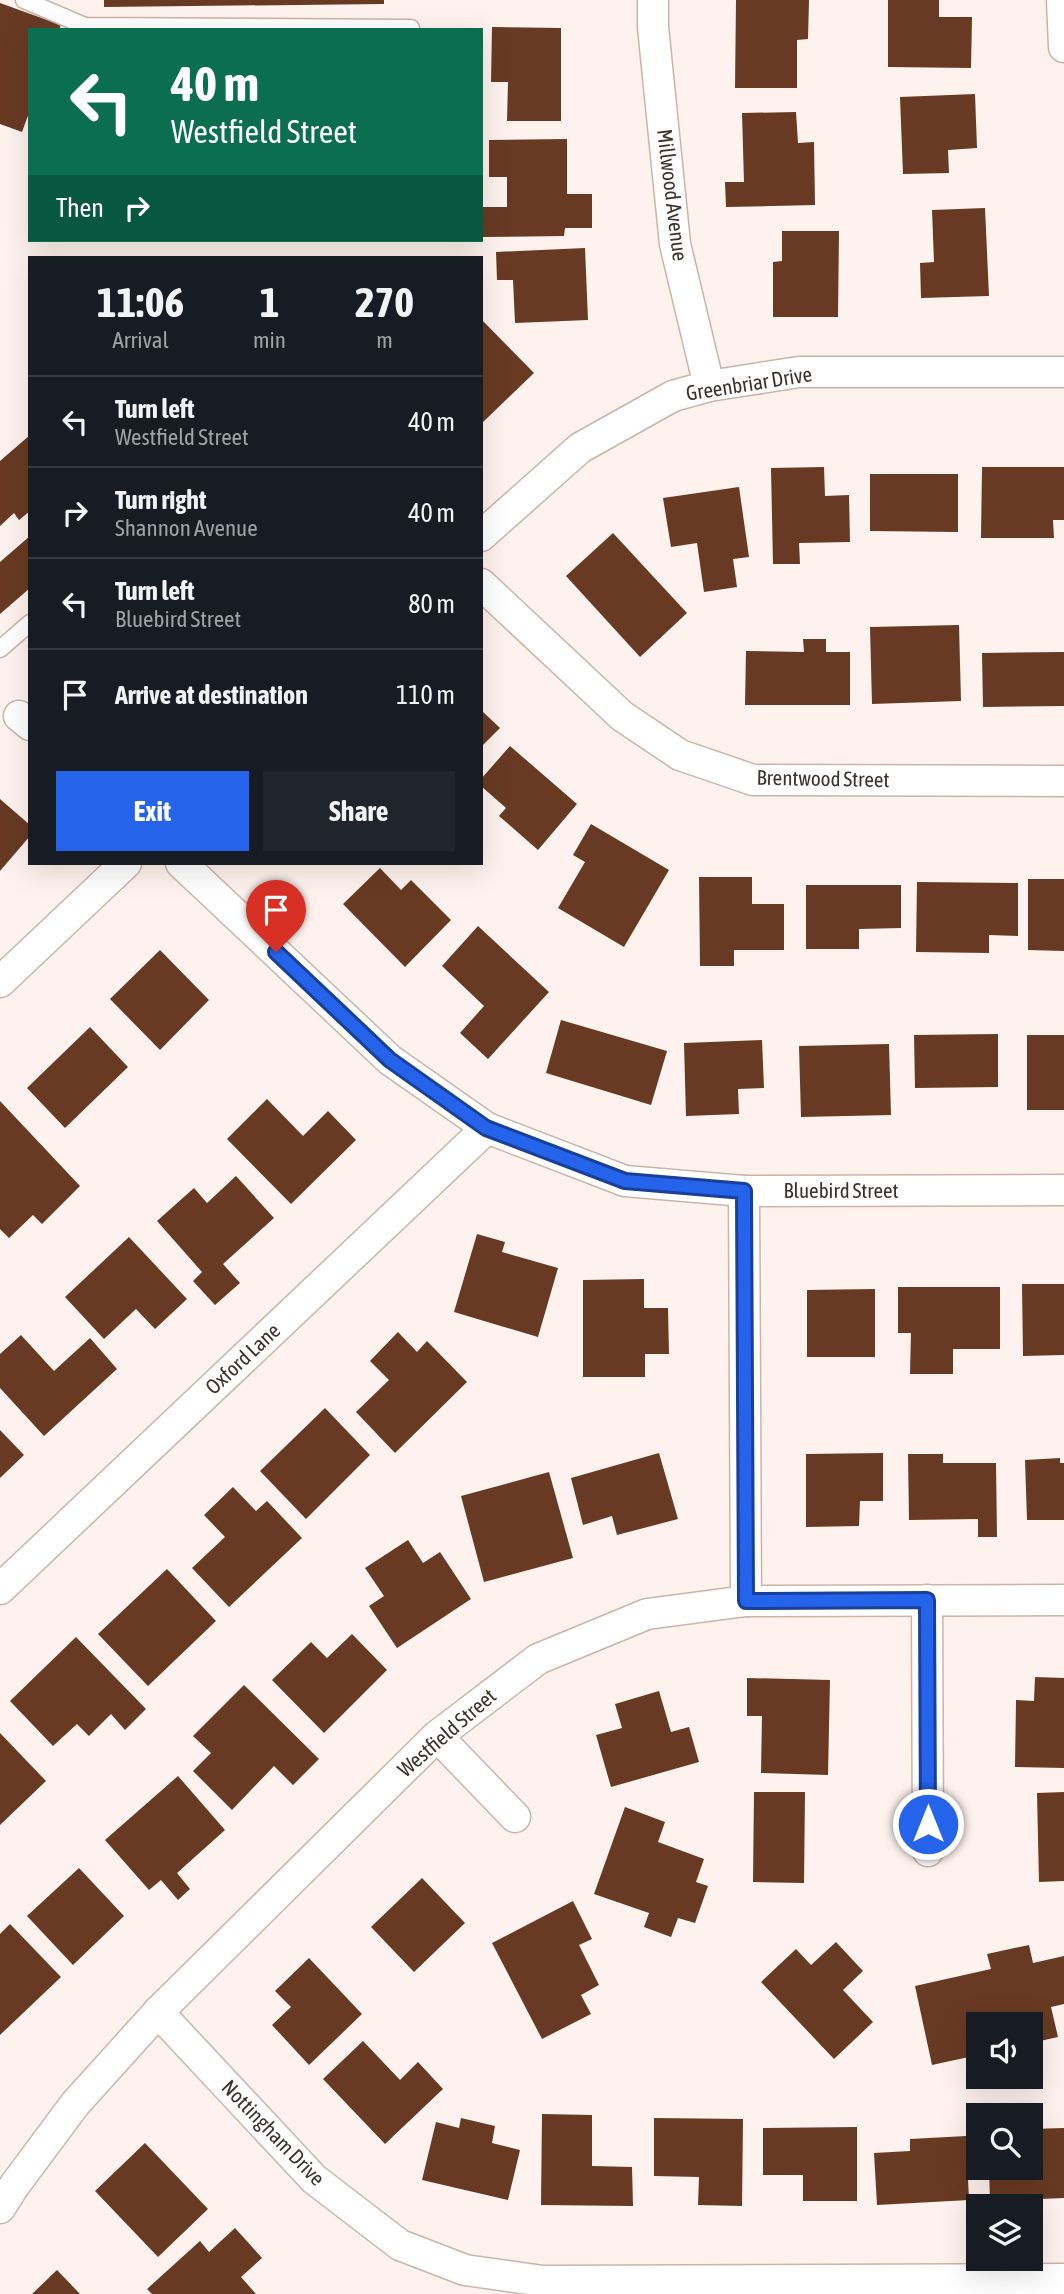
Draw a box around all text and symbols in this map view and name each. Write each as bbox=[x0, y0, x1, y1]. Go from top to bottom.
text: 40 m bbox=[171, 55, 259, 111]
icon: left bbox=[56, 56, 147, 147]
text: Westfield Street bbox=[171, 113, 357, 150]
street label: Millwood Avenue bbox=[653, 127, 693, 262]
icon: right bbox=[118, 189, 156, 227]
text: Then bbox=[56, 193, 104, 223]
text: 11:06 bbox=[97, 278, 184, 326]
text: 1 bbox=[260, 278, 279, 326]
text: 270 bbox=[355, 278, 414, 326]
text: Arrival bbox=[112, 327, 169, 353]
text: min bbox=[253, 327, 286, 353]
text: m bbox=[376, 327, 393, 353]
street label: Greenbriar Drive bbox=[684, 361, 813, 405]
text: Turn left bbox=[115, 394, 195, 424]
icon: left bbox=[56, 403, 94, 441]
text: 40 m bbox=[408, 407, 455, 437]
text: Westfield Street bbox=[115, 424, 249, 450]
text: Turn right bbox=[115, 485, 206, 515]
icon: right bbox=[56, 494, 94, 532]
text: 40 m bbox=[408, 498, 455, 528]
text: Shannon Avenue bbox=[115, 515, 258, 541]
text: Turn left bbox=[115, 576, 195, 606]
icon: left bbox=[56, 585, 94, 623]
text: 80 m bbox=[408, 589, 455, 619]
text: Bluebird Street bbox=[115, 606, 241, 632]
icon: arrive bbox=[56, 676, 94, 714]
text: Arrive at destination bbox=[115, 680, 308, 710]
text: 110 m bbox=[396, 680, 455, 710]
street label: Brentwood Street bbox=[756, 765, 890, 791]
button: Exit bbox=[56, 771, 249, 851]
button: Share bbox=[263, 771, 455, 851]
pin bbox=[246, 880, 306, 952]
icon: arrive bbox=[257, 891, 295, 929]
street label: Bluebird Street bbox=[783, 1178, 899, 1202]
street label: Oxford Lane bbox=[200, 1318, 285, 1399]
street label: Westfield Street bbox=[392, 1683, 500, 1781]
position arrow bbox=[891, 1787, 965, 1861]
map controls bbox=[966, 2012, 1043, 2271]
button: sound bbox=[966, 2012, 1043, 2089]
street label: Nottingham Drive bbox=[217, 2075, 330, 2190]
button: search bbox=[966, 2103, 1043, 2180]
button: layers bbox=[966, 2194, 1043, 2271]

